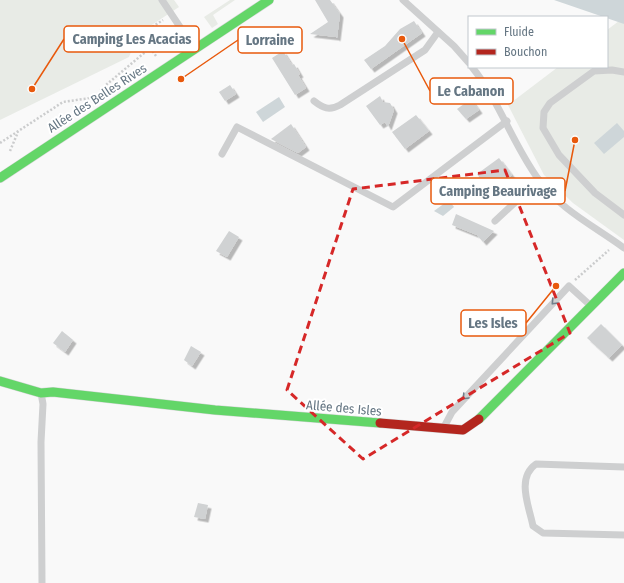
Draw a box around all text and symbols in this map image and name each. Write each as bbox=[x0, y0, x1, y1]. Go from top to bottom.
legend bbox=[468, 16, 608, 68]
text: Fluide bbox=[504, 25, 534, 39]
callout: Camping Les Acacias bbox=[64, 26, 199, 52]
callout: Lorraine bbox=[238, 27, 302, 53]
text: Camping Les Acacias bbox=[73, 31, 191, 48]
text: Lorraine bbox=[246, 32, 294, 49]
text: Bouchon bbox=[504, 45, 547, 59]
street label: Allée des Belles Rives bbox=[45, 60, 150, 136]
callout: Le Cabanon bbox=[430, 78, 513, 104]
text: Le Cabanon bbox=[438, 83, 505, 100]
callout: Camping Beaurivage bbox=[431, 178, 565, 204]
text: Camping Beaurivage bbox=[439, 183, 557, 200]
one-way arrow bbox=[551, 297, 558, 305]
callout: Les Isles bbox=[461, 310, 526, 336]
text: Les Isles bbox=[468, 315, 518, 332]
one-way arrow bbox=[463, 393, 470, 400]
street label: Allée des Isles bbox=[306, 397, 383, 419]

